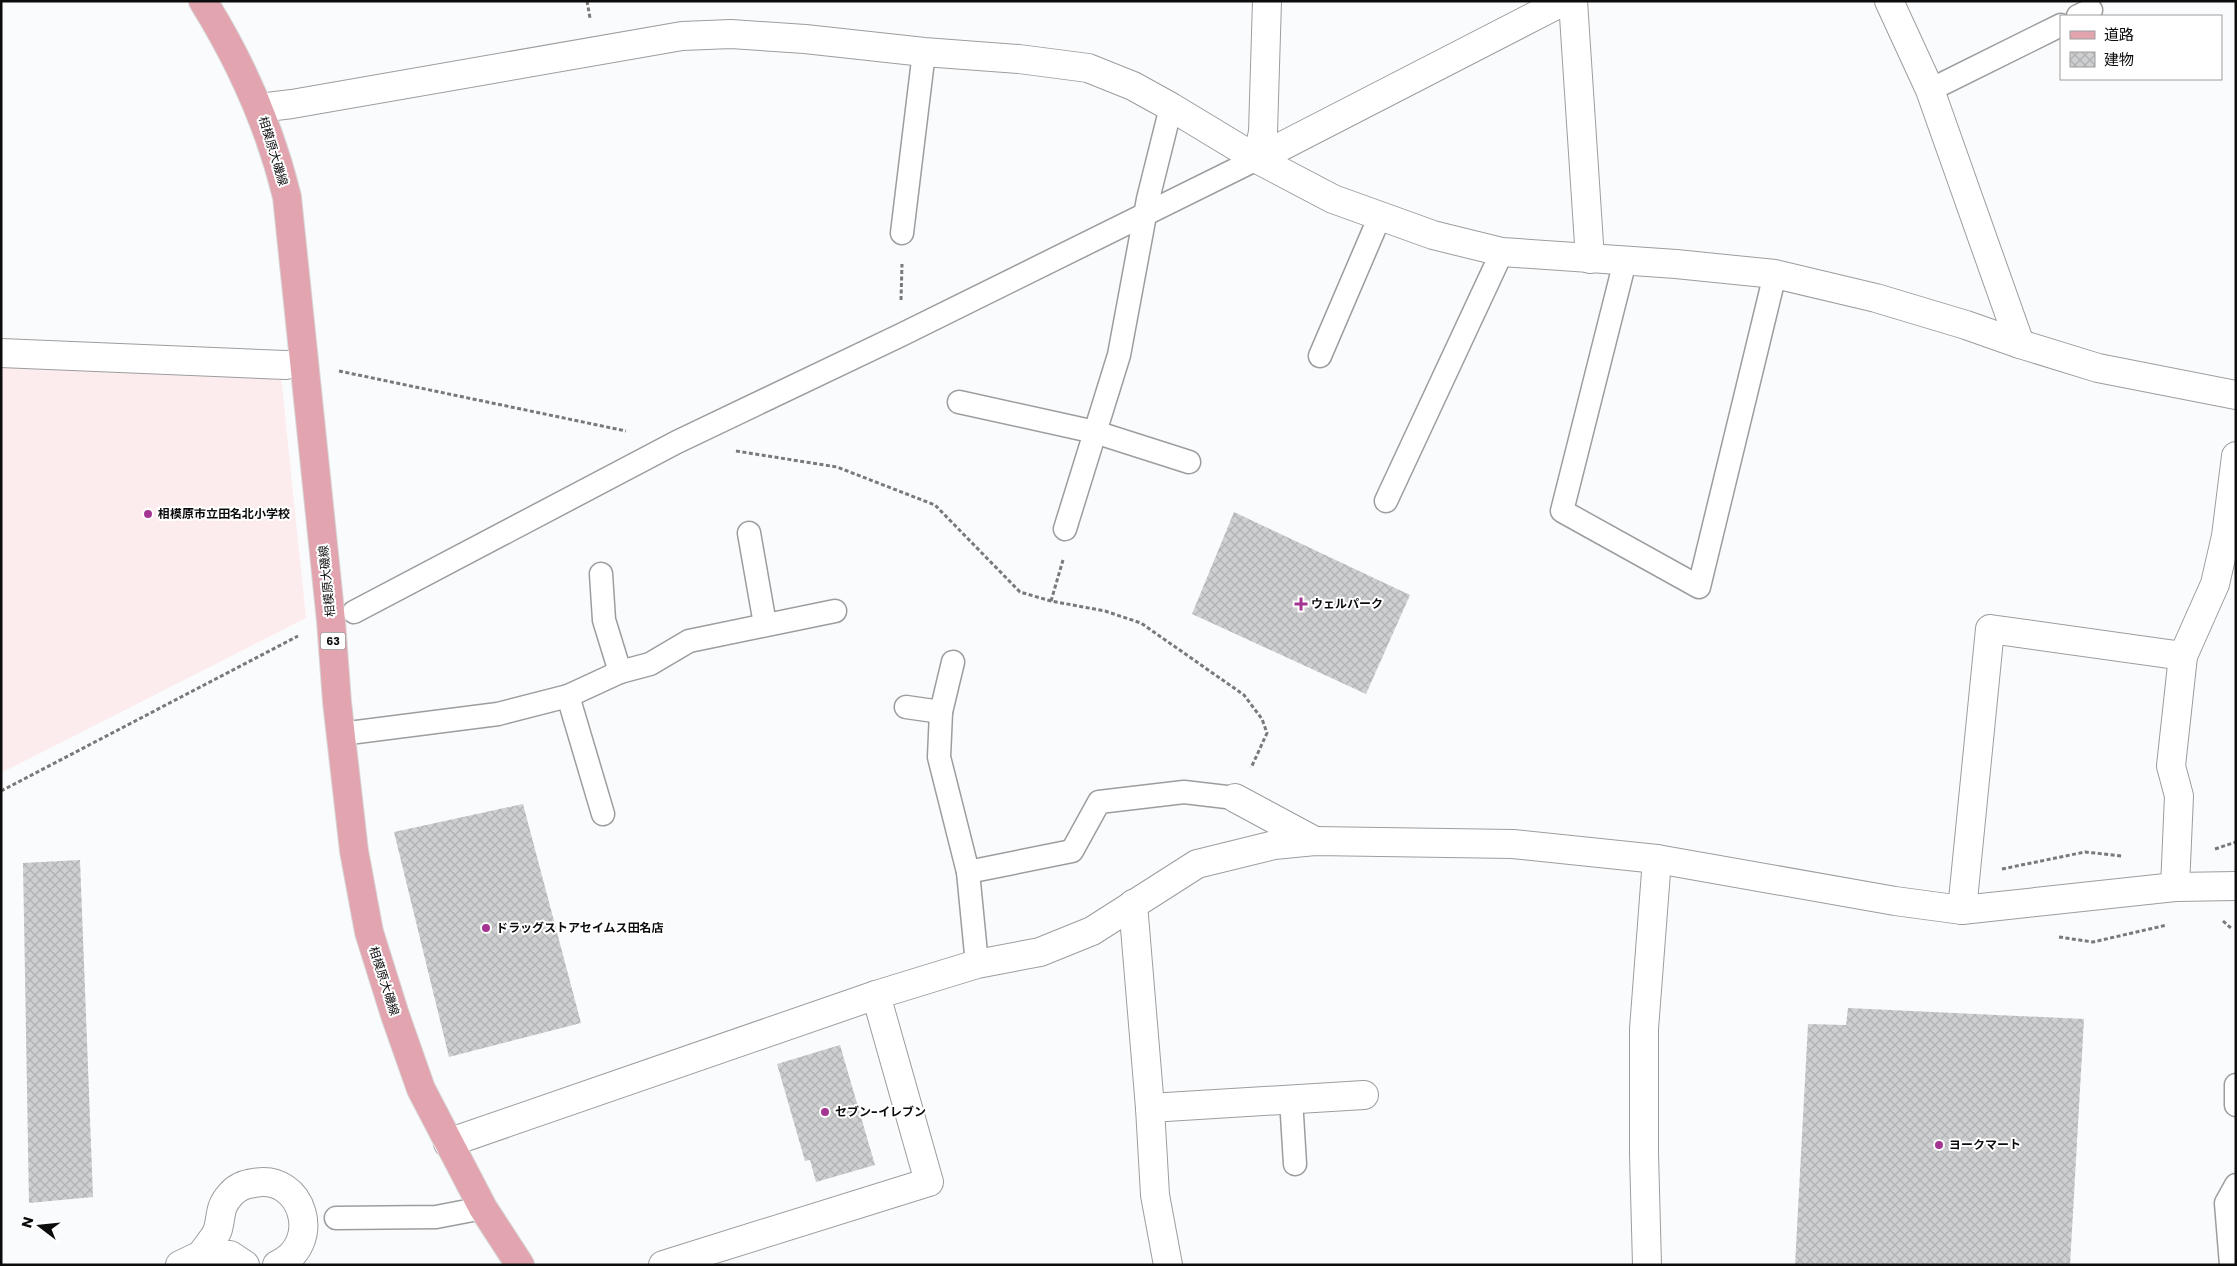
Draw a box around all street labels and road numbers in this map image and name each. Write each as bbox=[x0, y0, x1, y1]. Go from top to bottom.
street label: 相模原大磯線 bbox=[255, 114, 292, 188]
street label: 相模原大磯線 bbox=[314, 544, 339, 618]
road number: 63 bbox=[320, 632, 346, 649]
street label: 相模原大磯線 bbox=[365, 944, 404, 1018]

